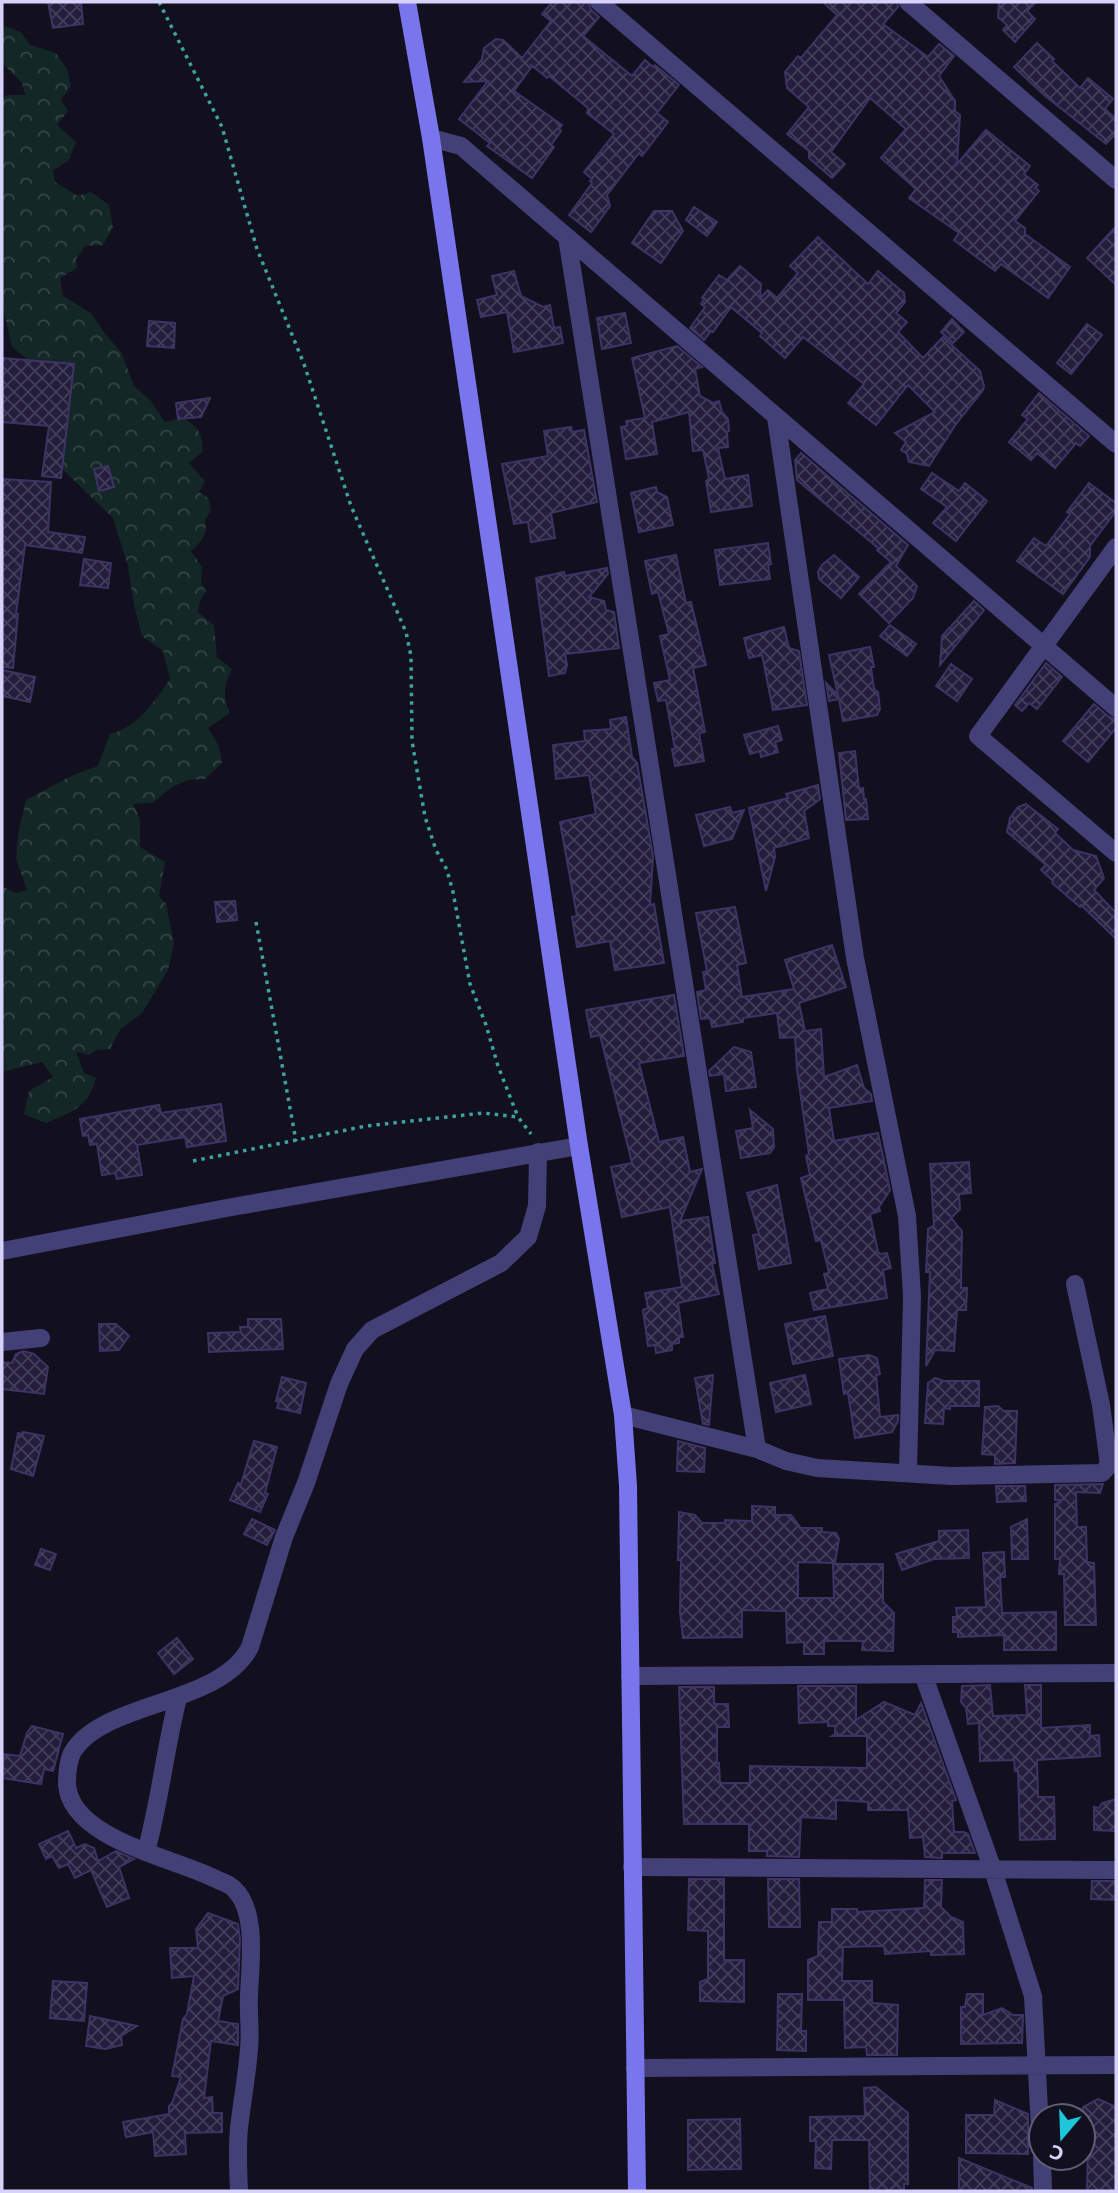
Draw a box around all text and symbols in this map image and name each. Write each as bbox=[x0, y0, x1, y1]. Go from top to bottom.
north arrow bbox=[1027, 2102, 1097, 2172]
text: С bbox=[1046, 2141, 1066, 2167]

